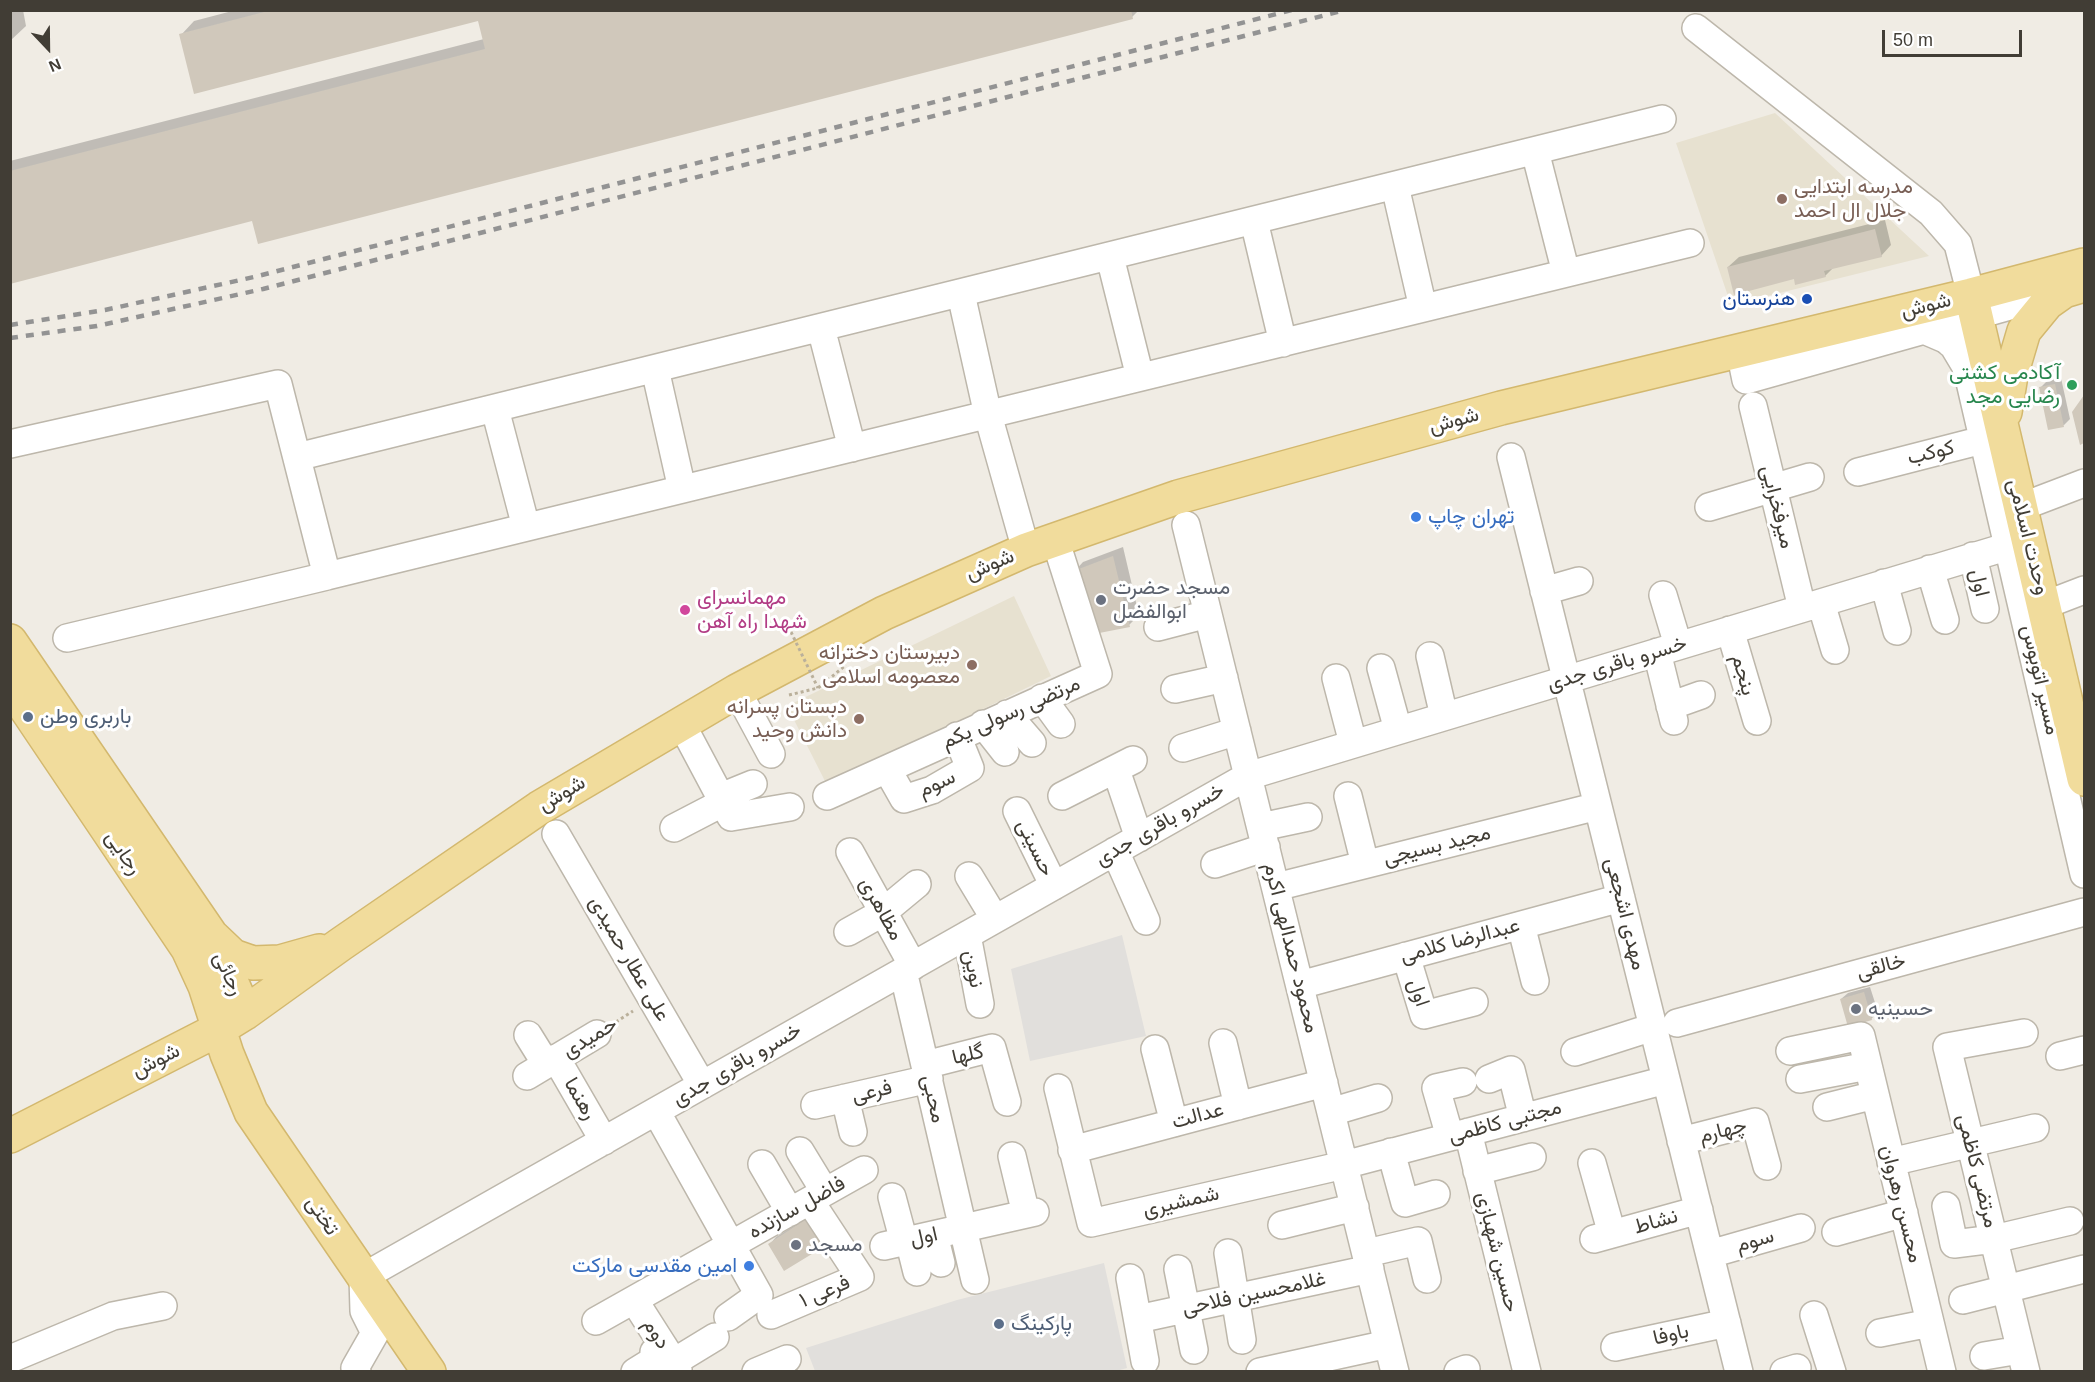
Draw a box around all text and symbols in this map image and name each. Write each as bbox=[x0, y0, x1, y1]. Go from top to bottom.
north arrow bbox=[18, 18, 78, 78]
scale bar bbox=[1885, 18, 2024, 56]
text: 50 m bbox=[1893, 30, 1933, 50]
text: N bbox=[46, 55, 63, 75]
place label: مدرسه ابتدایی جلال ال احمد bbox=[1794, 174, 1913, 224]
marker: مدرسه ابتدایی جلال ال احمد bbox=[1775, 192, 1789, 206]
place label: هنرستان bbox=[1723, 286, 1795, 312]
street label: شوش bbox=[1898, 288, 1954, 324]
marker: هنرستان bbox=[1800, 292, 1814, 306]
place label: آکادمی کشتی رضایی مجد bbox=[1949, 360, 2060, 410]
marker: آکادمی کشتی رضایی مجد bbox=[2065, 378, 2079, 392]
street label: شوش bbox=[1426, 402, 1482, 440]
street label: کوکب bbox=[1905, 435, 1957, 471]
street label: میرفخرایی bbox=[1755, 463, 1799, 551]
street label: وحدت اسلامی bbox=[2001, 477, 2055, 597]
place label: تهران چاپ bbox=[1428, 504, 1514, 530]
marker: تهران چاپ bbox=[1409, 510, 1423, 524]
street label: شوش bbox=[962, 543, 1018, 587]
street label: اول bbox=[1964, 567, 1994, 599]
place label: مسجد حضرت ابوالفضل bbox=[1113, 575, 1230, 625]
place label: مهمانسرای شهدا راه آهن bbox=[697, 585, 807, 635]
marker: مسجد حضرت ابوالفضل bbox=[1094, 593, 1108, 607]
marker: مهمانسرای شهدا راه آهن bbox=[678, 603, 692, 617]
street label: مسیر اتوبوس bbox=[2015, 622, 2065, 738]
street label: خسرو باقری جدی bbox=[1544, 631, 1690, 697]
place label: دبیرستان دخترانه معصومه اسلامی bbox=[819, 640, 960, 690]
street label: پنجم bbox=[1725, 652, 1761, 698]
marker: دبیرستان دخترانه معصومه اسلامی bbox=[965, 658, 979, 672]
street label: مرتضی رسولی یکم bbox=[938, 671, 1084, 755]
place label: دبستان پسرانه دانش وحید bbox=[727, 694, 847, 744]
place label: باربری وطن bbox=[40, 704, 131, 730]
marker: باربری وطن bbox=[21, 710, 35, 724]
marker: دبستان پسرانه دانش وحید bbox=[852, 712, 866, 726]
street label: سوم bbox=[914, 764, 960, 804]
street label: شوش bbox=[534, 770, 590, 818]
street label: خسرو باقری جدی bbox=[1091, 778, 1229, 872]
street label: حسینی bbox=[1010, 815, 1060, 881]
street label: مجید بسیجی bbox=[1381, 821, 1493, 871]
street label: رجایی bbox=[99, 826, 147, 880]
street label: مهدی اشجعی bbox=[1599, 855, 1651, 973]
street label: محمود حمدالهی اکرم bbox=[1258, 860, 1324, 1036]
street label: مظاهری bbox=[853, 873, 909, 945]
street label: علی عطار حمیدی bbox=[583, 892, 675, 1026]
street label: عبدالرضا کلامی bbox=[1397, 913, 1523, 969]
street label: رجائی bbox=[207, 948, 249, 1000]
street label: نوین bbox=[957, 948, 989, 990]
street label: خالقی bbox=[1854, 948, 1908, 986]
street label: اول bbox=[1402, 976, 1434, 1010]
place label: حسینیه bbox=[1868, 996, 1933, 1022]
marker: حسینیه bbox=[1849, 1002, 1863, 1016]
street label: حمیدی bbox=[558, 1012, 622, 1064]
street label: خسرو باقری جدی bbox=[668, 1018, 806, 1112]
street label: شوش bbox=[128, 1038, 184, 1084]
street label: گلها bbox=[950, 1039, 986, 1071]
street label: رهنما bbox=[558, 1073, 602, 1125]
street label: محبی bbox=[915, 1073, 951, 1125]
street label: فرعی bbox=[849, 1075, 895, 1109]
street label: مجتبی کاظمی bbox=[1446, 1095, 1564, 1149]
street label: عدالت bbox=[1169, 1097, 1227, 1135]
street label: مرتضی کاظمی bbox=[1951, 1112, 2003, 1230]
street label: چهارم bbox=[1697, 1113, 1749, 1149]
street label: محسن رهروان bbox=[1874, 1142, 1928, 1266]
street label: فاضل سازنده bbox=[744, 1171, 850, 1245]
street label: شمشیری bbox=[1140, 1181, 1222, 1223]
street label: حسین شهبازی bbox=[1470, 1189, 1524, 1315]
street label: تختی bbox=[300, 1192, 344, 1240]
street label: نشاط bbox=[1631, 1204, 1681, 1240]
street label: اول bbox=[908, 1222, 940, 1252]
street label: سوم bbox=[1733, 1224, 1777, 1258]
place label: مسجد bbox=[808, 1232, 862, 1258]
marker: مسجد bbox=[789, 1238, 803, 1252]
place label: امین مقدسی مارکت bbox=[572, 1253, 737, 1279]
marker: امین مقدسی مارکت bbox=[742, 1259, 756, 1273]
street label: غلامحسین فلاحی bbox=[1180, 1266, 1328, 1322]
street label: فرعی ۱ bbox=[796, 1270, 854, 1314]
place label: پارکینگ bbox=[1011, 1311, 1072, 1337]
street label: دوم bbox=[637, 1314, 675, 1354]
marker: پارکینگ bbox=[992, 1317, 1006, 1331]
street label: باوفا bbox=[1651, 1319, 1691, 1351]

